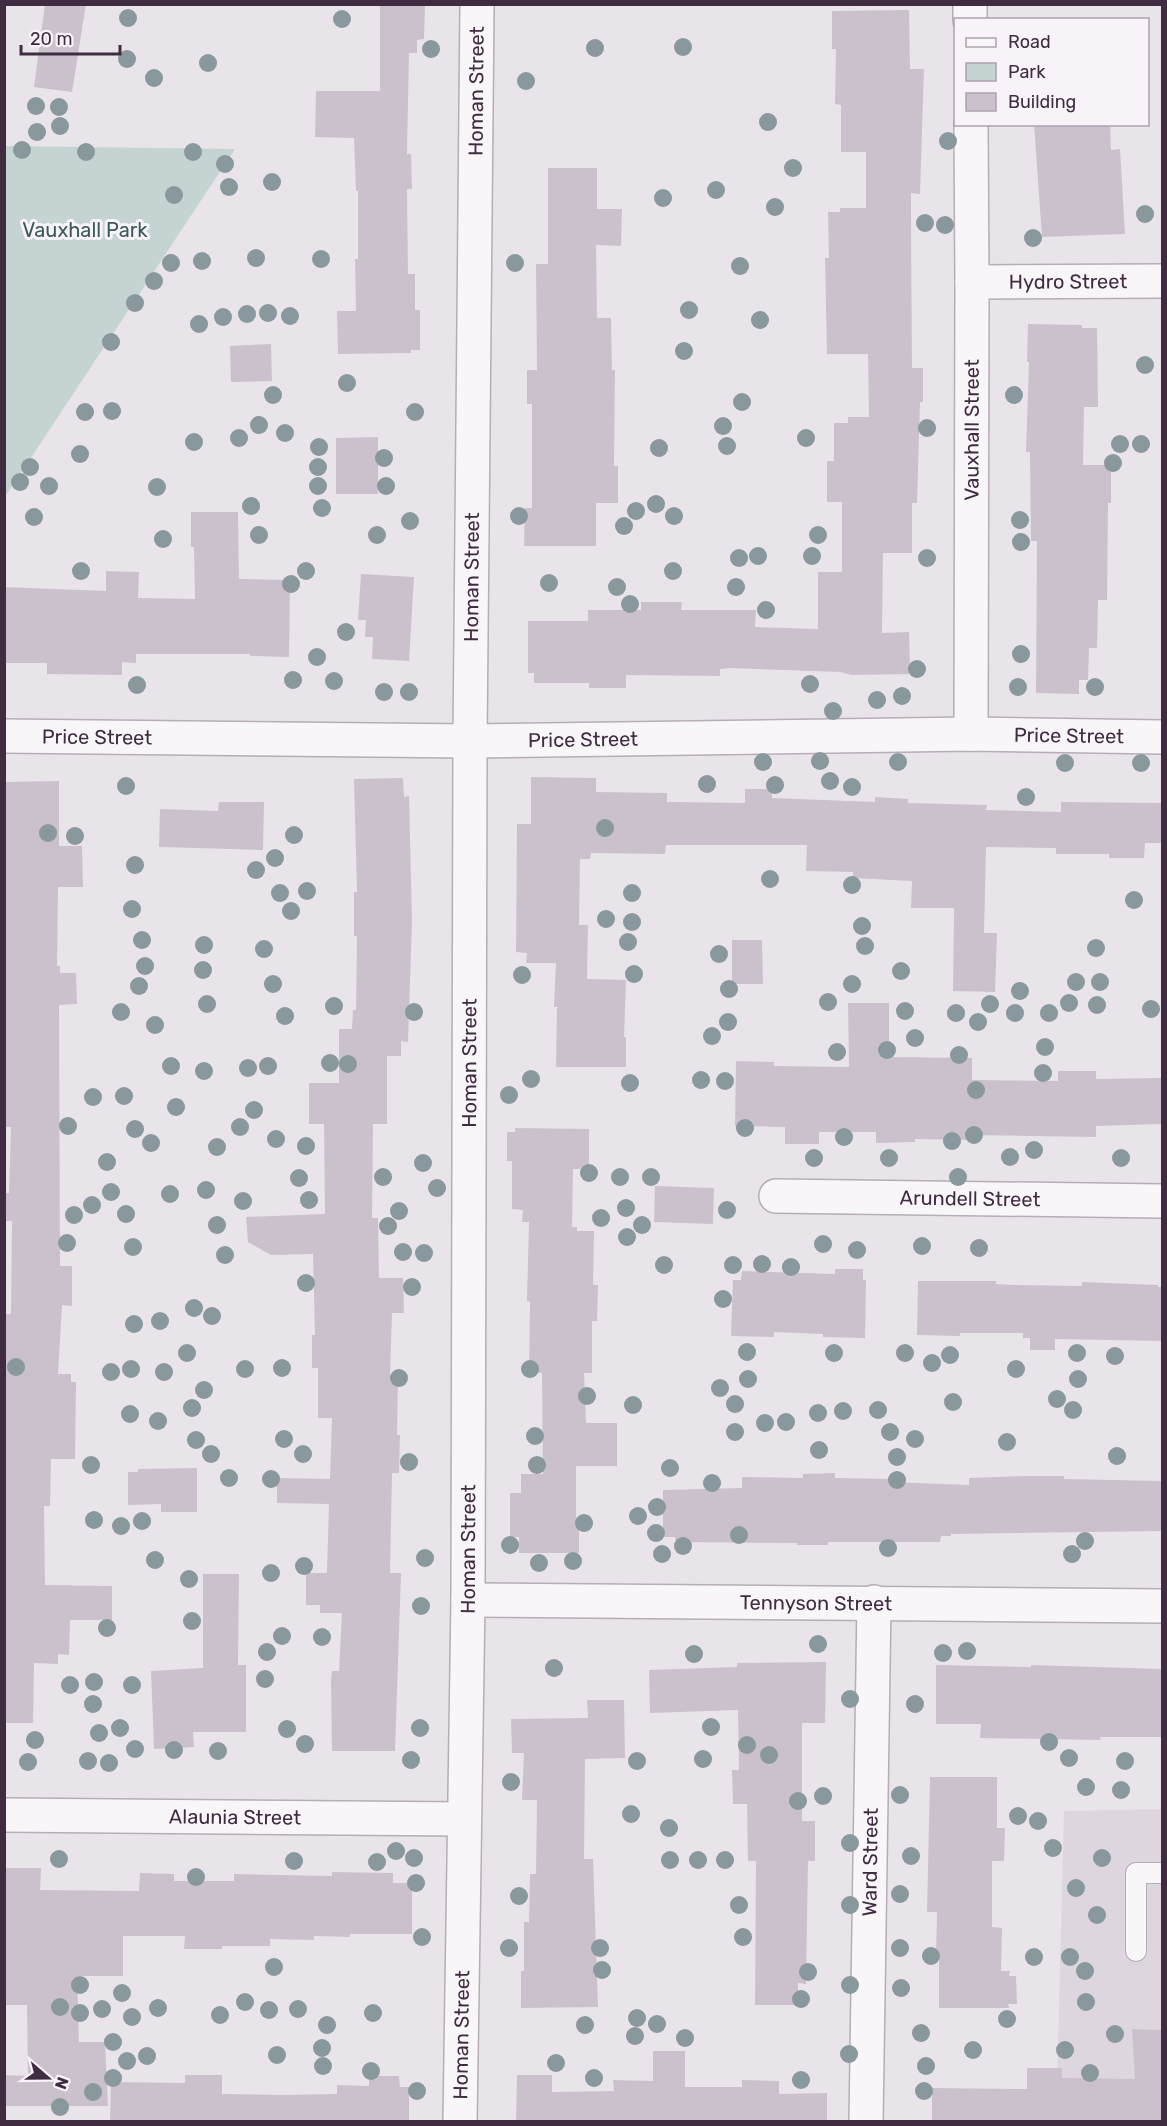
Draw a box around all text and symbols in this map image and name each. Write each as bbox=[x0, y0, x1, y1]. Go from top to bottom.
scale bar bbox=[21, 18, 120, 56]
legend bbox=[954, 18, 1149, 126]
street label: Homan Street bbox=[464, 26, 489, 156]
text: 20 m bbox=[30, 28, 72, 50]
text: Road bbox=[1008, 31, 1051, 53]
text: Park bbox=[1008, 61, 1046, 83]
text: Building bbox=[1008, 91, 1076, 113]
park label: Vauxhall Park bbox=[22, 218, 148, 242]
street label: Hydro Street bbox=[1009, 269, 1128, 294]
street label: Vauxhall Street bbox=[960, 359, 984, 501]
street label: Homan Street bbox=[459, 512, 484, 642]
street label: Price Street bbox=[1014, 723, 1124, 748]
street label: Price Street bbox=[42, 724, 152, 750]
street label: Price Street bbox=[528, 727, 638, 752]
street label: Homan Street bbox=[457, 998, 481, 1128]
street label: Arundell Street bbox=[899, 1186, 1041, 1211]
street label: Homan Street bbox=[456, 1484, 480, 1614]
street label: Tennyson Street bbox=[740, 1590, 892, 1616]
street label: Alaunia Street bbox=[169, 1804, 301, 1830]
street label: Ward Street bbox=[857, 1807, 883, 1917]
street label: Homan Street bbox=[448, 1970, 474, 2100]
north arrow bbox=[18, 2048, 78, 2108]
text: N bbox=[51, 2074, 73, 2092]

